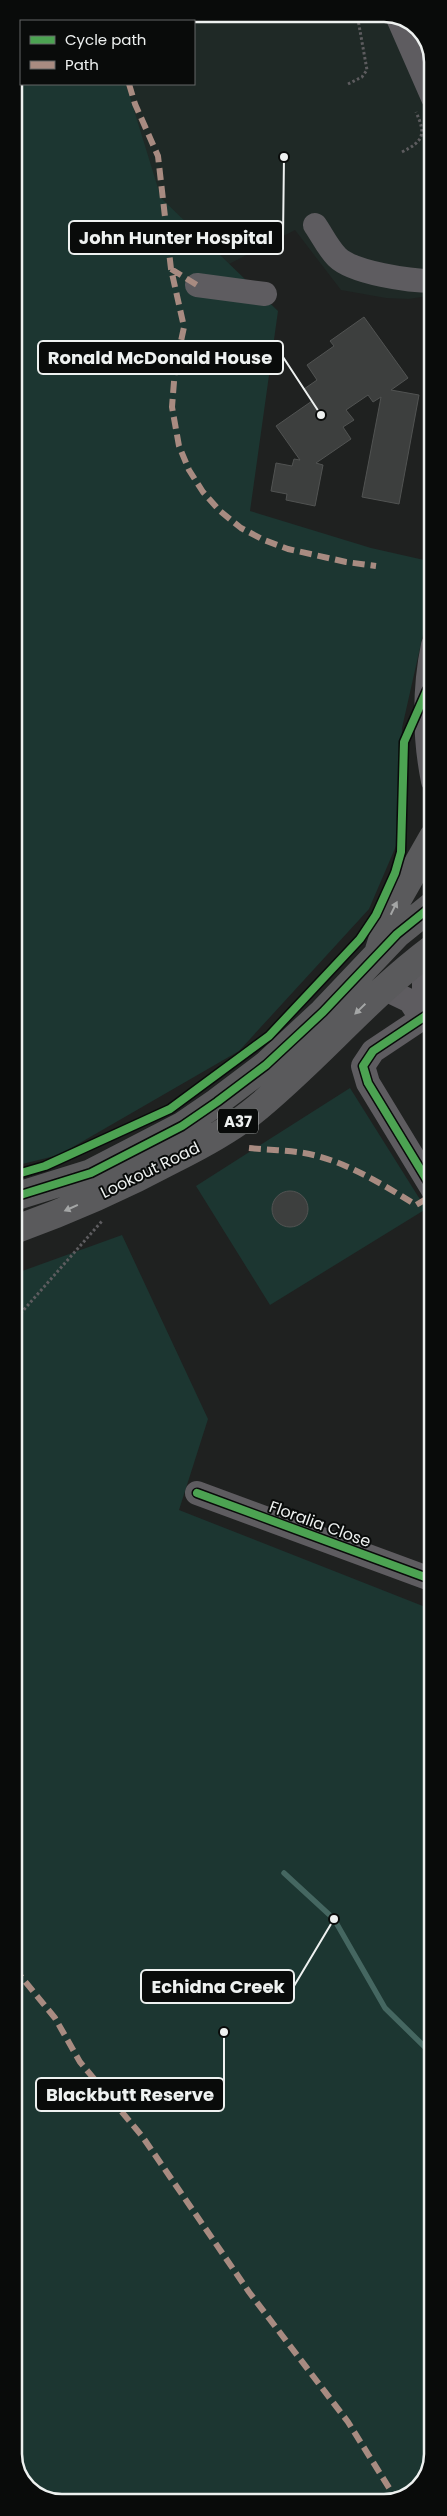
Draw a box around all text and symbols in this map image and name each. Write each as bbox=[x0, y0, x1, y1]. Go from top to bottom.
legend bbox=[20, 20, 195, 85]
text: Cycle path bbox=[65, 29, 146, 50]
text: Path bbox=[65, 54, 99, 75]
callout: John Hunter Hospital bbox=[69, 221, 283, 254]
text: John Hunter Hospital bbox=[79, 225, 273, 250]
callout: Ronald McDonald House bbox=[38, 341, 283, 374]
text: Ronald McDonald House bbox=[48, 345, 272, 370]
one-way arrow bbox=[389, 901, 398, 916]
one-way arrow bbox=[355, 1003, 367, 1015]
road number: A37 bbox=[218, 1108, 258, 1134]
street label: Lookout Road bbox=[97, 1136, 203, 1204]
one-way arrow bbox=[64, 1205, 78, 1213]
street label: Floralia Close bbox=[266, 1495, 374, 1553]
callout: Echidna Creek bbox=[141, 1970, 294, 2003]
text: Echidna Creek bbox=[151, 1974, 285, 1999]
callout: Blackbutt Reserve bbox=[36, 2078, 224, 2111]
text: Blackbutt Reserve bbox=[46, 2082, 214, 2107]

